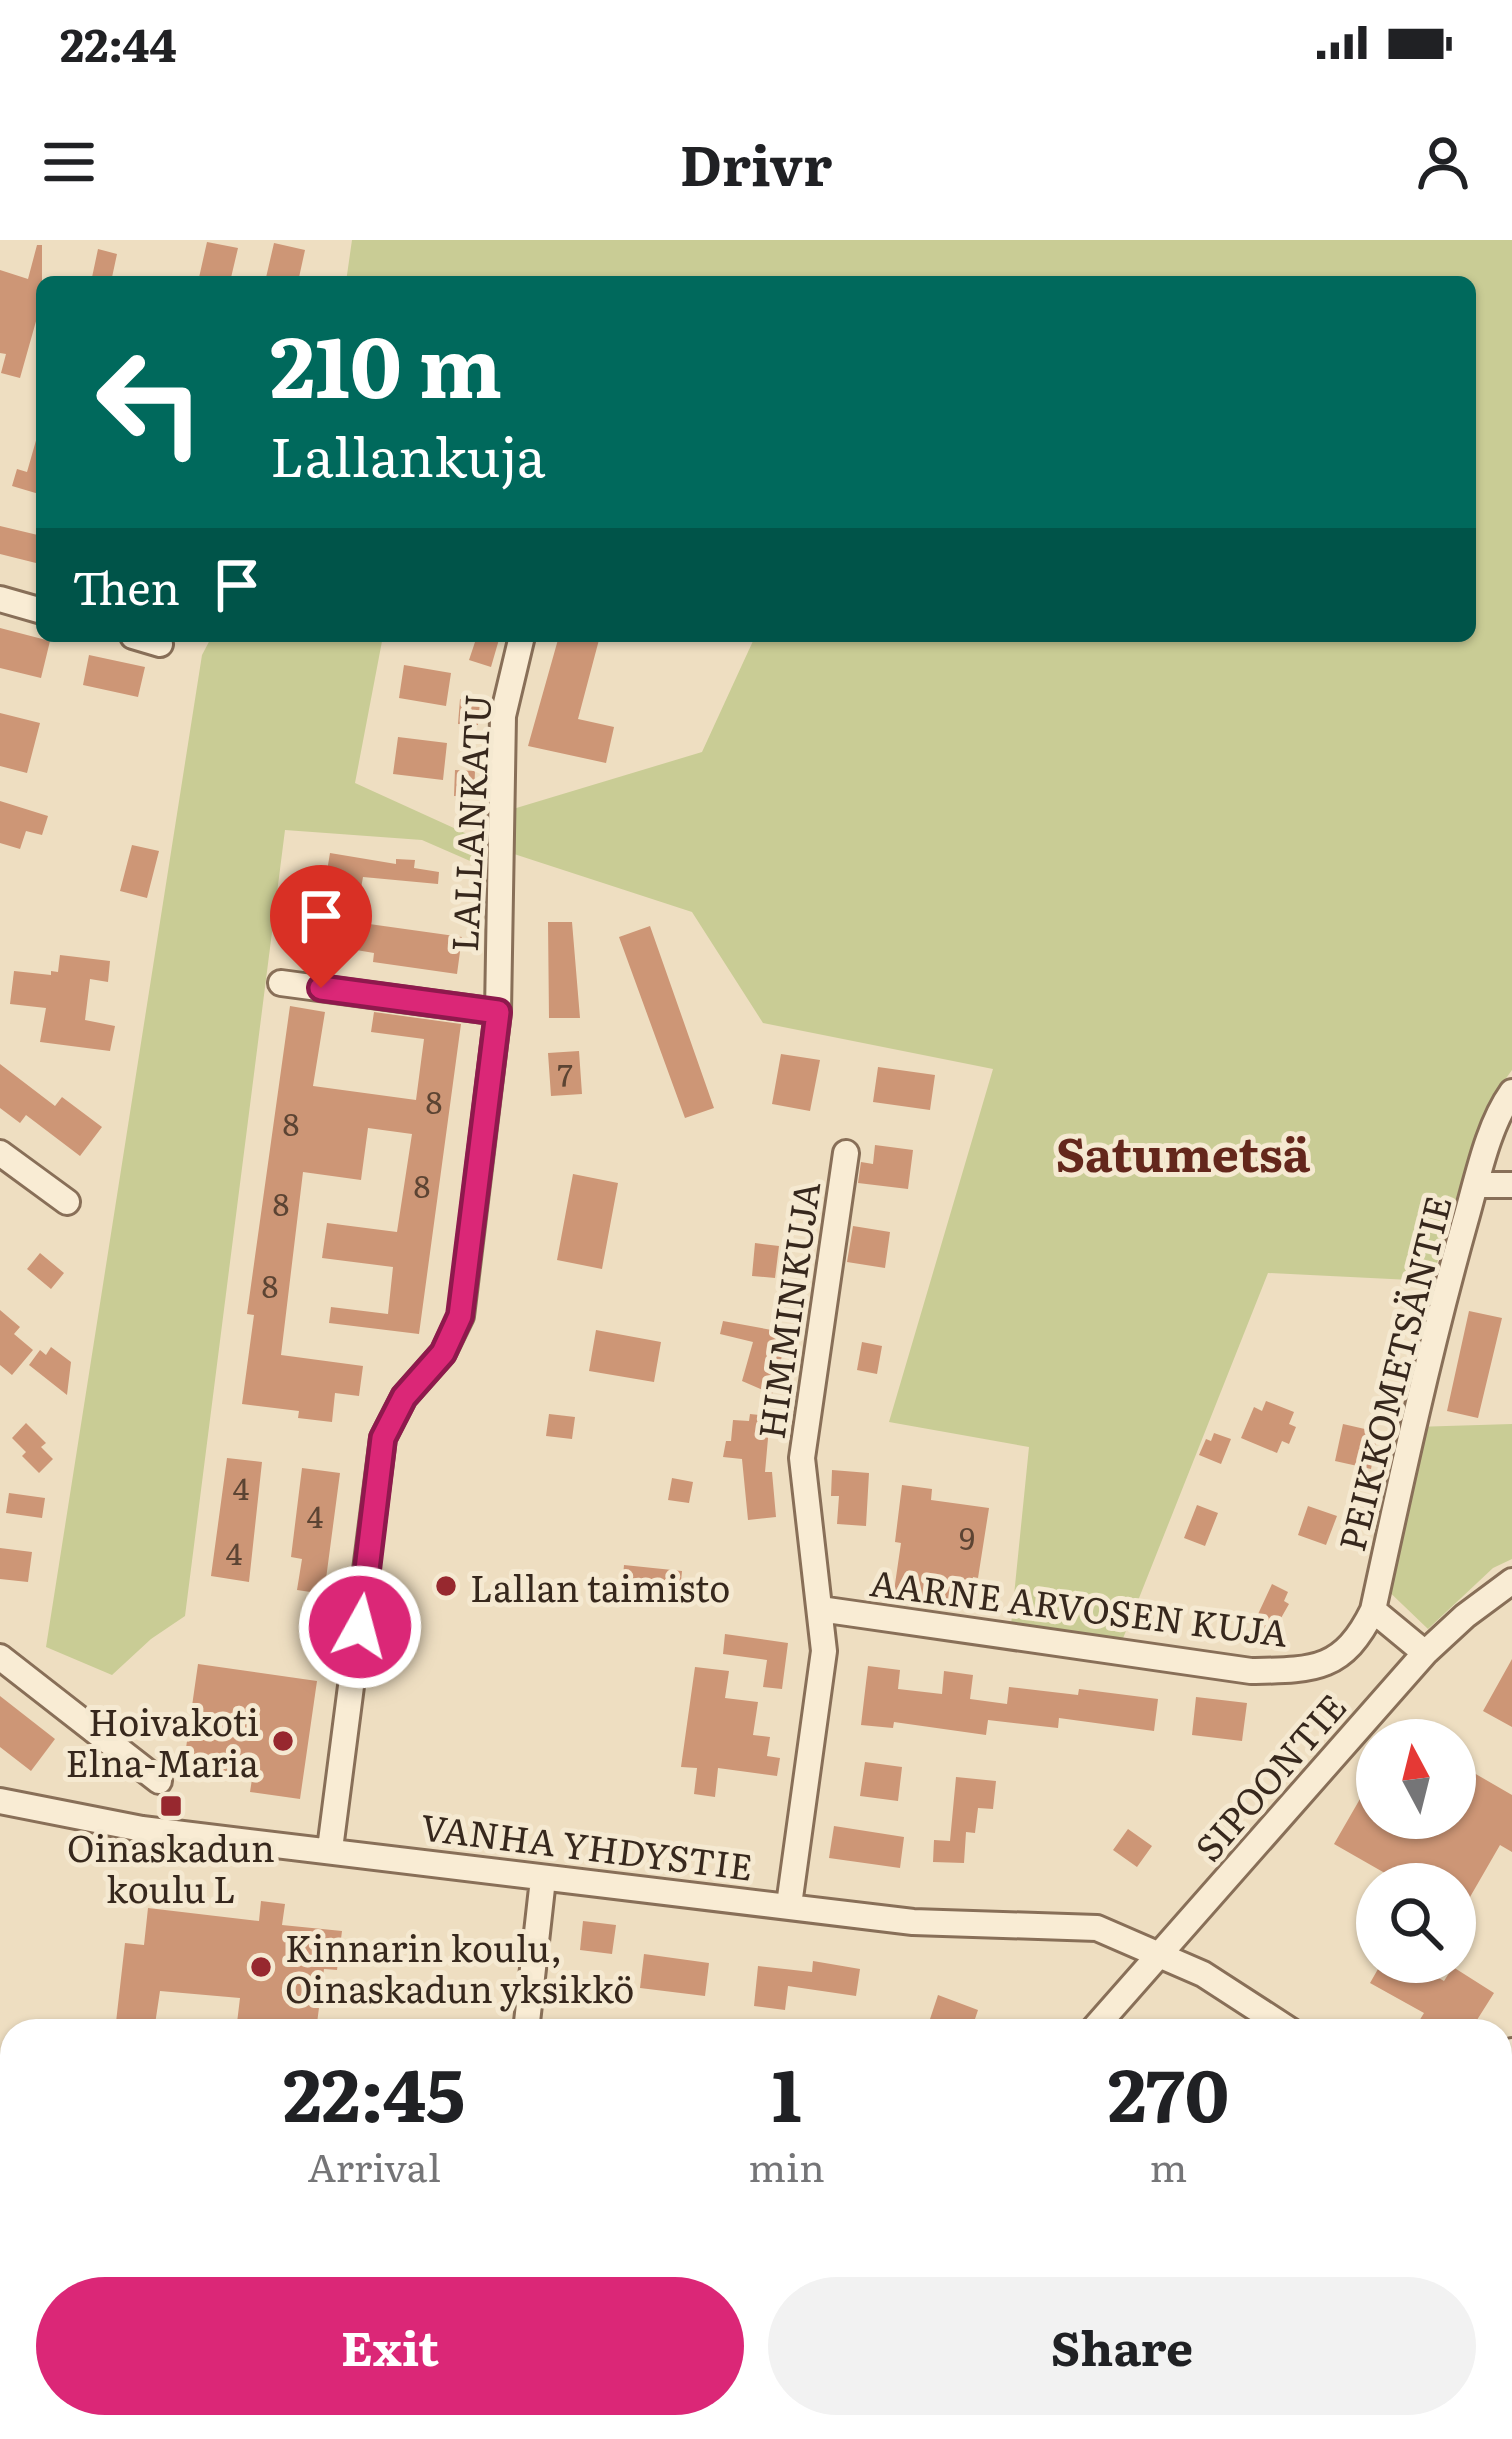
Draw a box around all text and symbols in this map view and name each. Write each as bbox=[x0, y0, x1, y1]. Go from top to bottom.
text: 22:44 bbox=[60, 9, 177, 76]
text: Drivr bbox=[680, 122, 832, 203]
icon: menu bbox=[36, 129, 102, 195]
icon: person bbox=[1410, 129, 1476, 195]
text: 210 m bbox=[270, 299, 502, 424]
icon: left bbox=[72, 324, 228, 480]
text: Lallankuja bbox=[270, 413, 546, 494]
text: Then bbox=[72, 552, 180, 619]
icon: arrive bbox=[204, 552, 270, 618]
street label: LALLANKATU bbox=[436, 693, 502, 953]
pin bbox=[270, 865, 372, 988]
icon: arrive bbox=[288, 883, 354, 949]
house number: 7 bbox=[557, 1052, 573, 1096]
house number: 8 bbox=[426, 1079, 442, 1123]
house number: 8 bbox=[283, 1101, 299, 1145]
district label: Satumetsä bbox=[1056, 1116, 1311, 1187]
house number: 8 bbox=[414, 1163, 430, 1207]
street label: HIMMINKUJA bbox=[743, 1178, 831, 1442]
house number: 8 bbox=[273, 1181, 289, 1225]
street label: PEIKKOMETSÄNTIE bbox=[1323, 1190, 1463, 1556]
house number: 8 bbox=[262, 1263, 278, 1307]
house number: 4 bbox=[233, 1465, 249, 1509]
house number: 4 bbox=[307, 1493, 323, 1537]
house number: 9 bbox=[959, 1515, 975, 1559]
house number: 4 bbox=[226, 1530, 242, 1574]
street label: AARNE ARVOSEN KUJA bbox=[867, 1554, 1291, 1658]
place label: Lallan taimisto bbox=[470, 1560, 730, 1613]
position arrow bbox=[297, 1564, 423, 1690]
marker: Lallan taimisto bbox=[433, 1573, 459, 1599]
street label: SIPOONTIE bbox=[1181, 1681, 1357, 1871]
place label: Hoivakoti Elna-Maria bbox=[66, 1694, 260, 1788]
north arrow bbox=[1356, 1719, 1476, 1839]
map controls bbox=[1356, 1719, 1476, 1983]
marker: Hoivakoti Elna-Maria bbox=[270, 1728, 296, 1754]
marker: Oinaskadun koulu L bbox=[158, 1793, 184, 1819]
street label: VANHA YHDYSTIE bbox=[418, 1798, 756, 1892]
place label: Oinaskadun koulu L bbox=[67, 1820, 275, 1914]
button: search bbox=[1356, 1863, 1476, 1983]
place label: Kinnarin koulu, Oinaskadun yksikkö bbox=[285, 1920, 634, 2014]
marker: Kinnarin koulu, Oinaskadun yksikkö bbox=[248, 1954, 274, 1980]
text: 22:45 bbox=[283, 2037, 465, 2144]
text: 1 bbox=[772, 2037, 801, 2144]
text: 270 bbox=[1108, 2037, 1229, 2144]
text: Arrival bbox=[308, 2136, 441, 2194]
text: min bbox=[748, 2136, 825, 2194]
text: m bbox=[1149, 2136, 1187, 2194]
button: Exit bbox=[36, 2277, 744, 2415]
button: Share bbox=[768, 2277, 1476, 2415]

